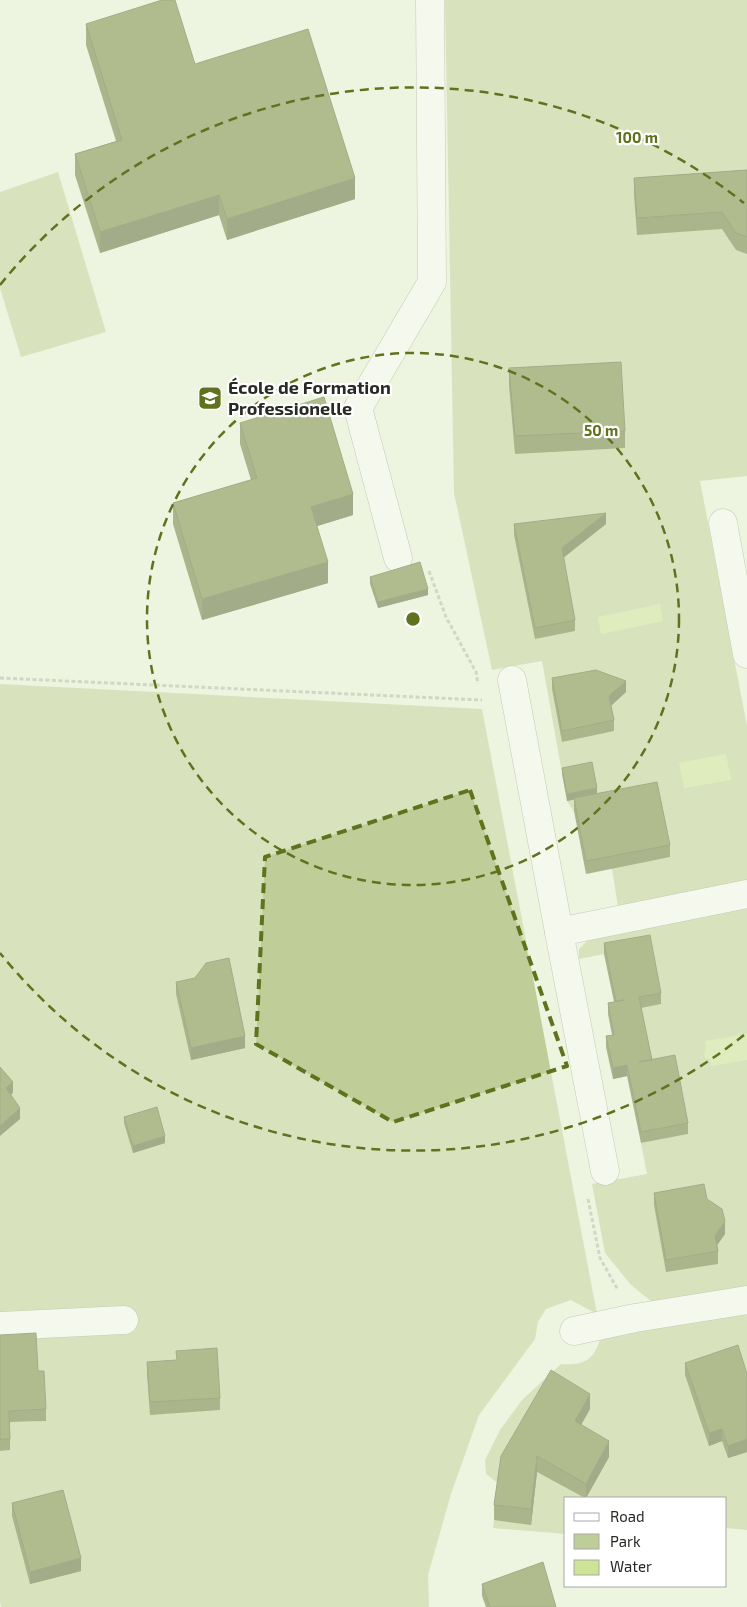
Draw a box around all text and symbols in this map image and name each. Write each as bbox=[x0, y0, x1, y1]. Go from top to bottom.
text: 100 m bbox=[616, 128, 658, 146]
place label: École de Formation Professionelle bbox=[228, 376, 391, 419]
school or university icon: École de Formation Professionelle bbox=[197, 385, 223, 411]
text: 50 m bbox=[584, 421, 618, 439]
centre of rings bbox=[404, 610, 422, 628]
legend bbox=[564, 1497, 727, 1587]
text: Road bbox=[610, 1507, 645, 1525]
text: Park bbox=[610, 1532, 641, 1550]
text: Water bbox=[610, 1557, 652, 1575]

